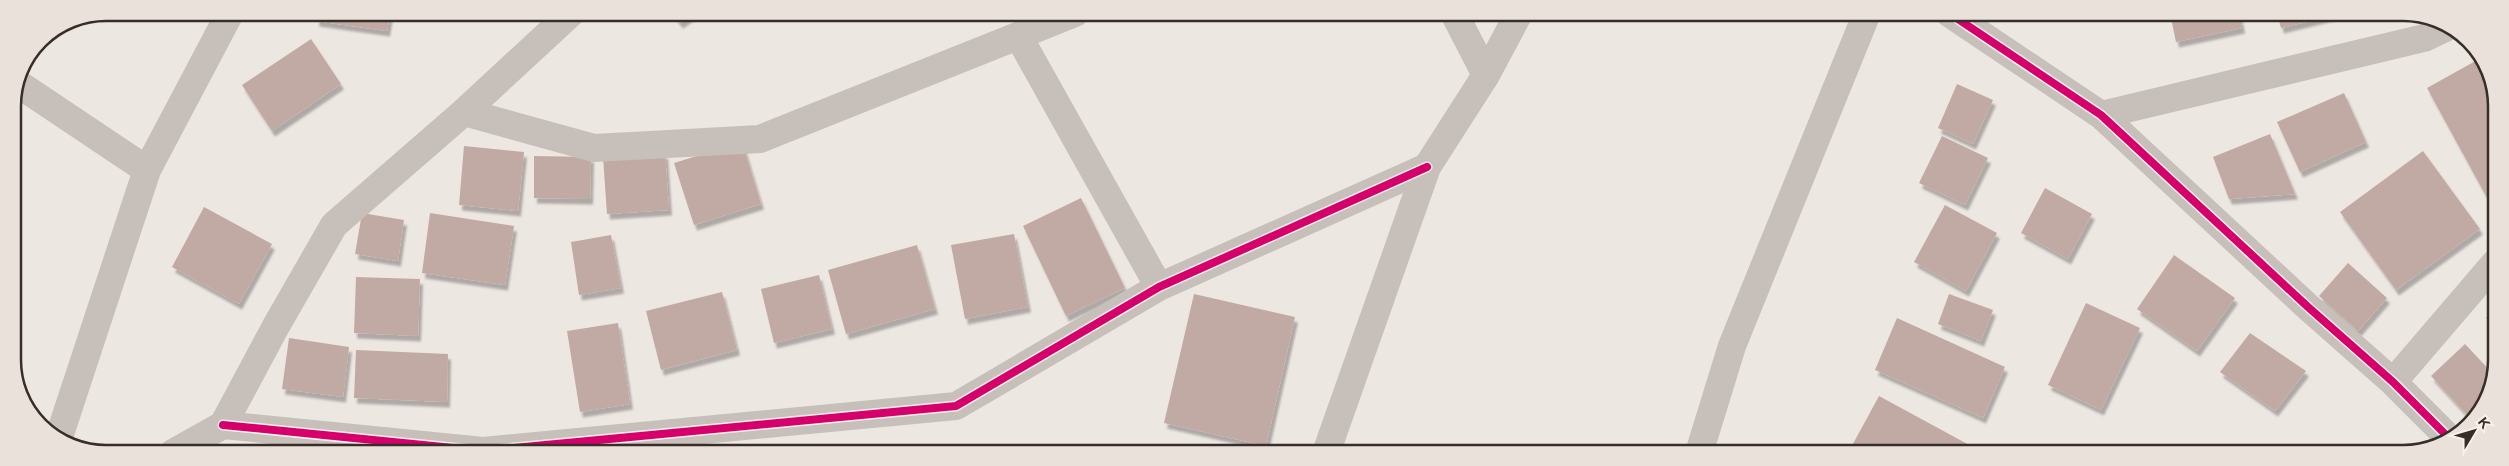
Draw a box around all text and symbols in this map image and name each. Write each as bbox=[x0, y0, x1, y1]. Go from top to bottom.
north arrow bbox=[2449, 406, 2499, 456]
text: K bbox=[2475, 414, 2494, 432]

